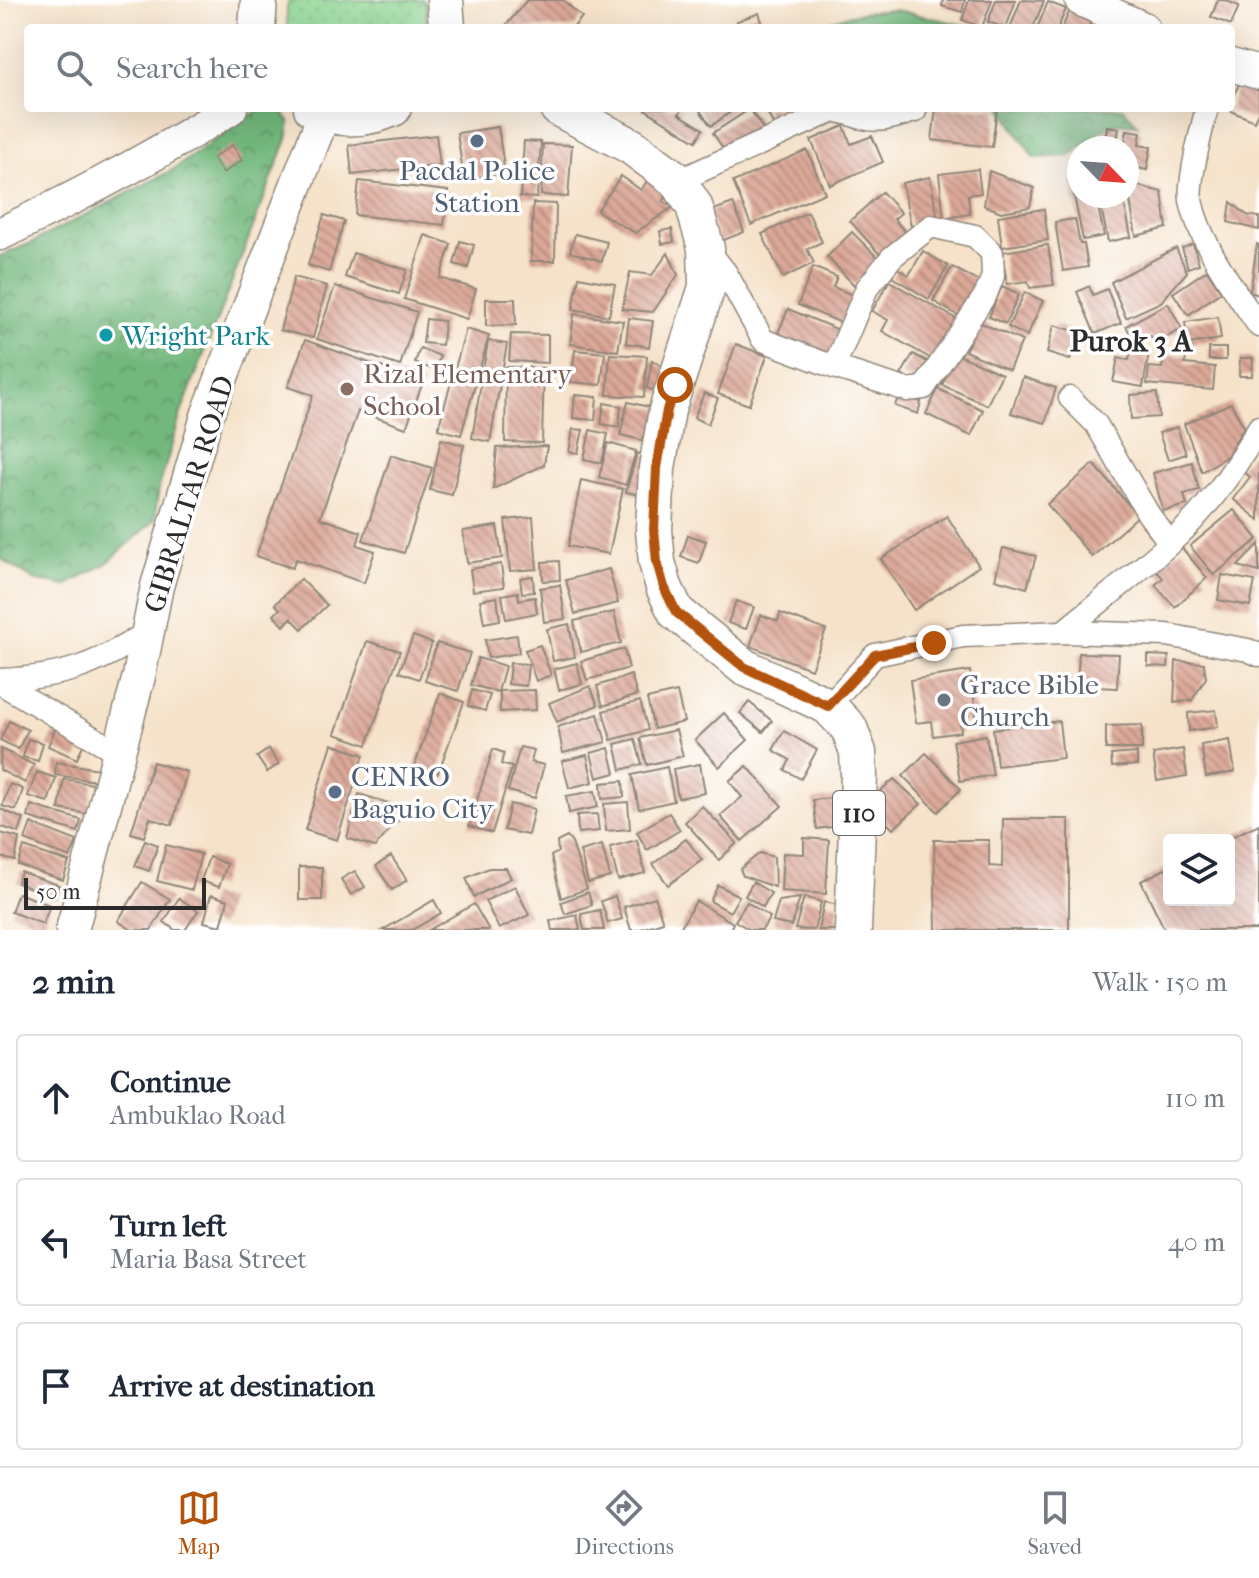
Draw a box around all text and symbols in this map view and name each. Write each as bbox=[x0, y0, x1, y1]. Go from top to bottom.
search box bbox=[24, 24, 1235, 112]
icon: search bbox=[52, 46, 96, 90]
text: Search here bbox=[116, 51, 268, 86]
marker: Pacdal Police Station bbox=[468, 132, 486, 150]
north arrow bbox=[1067, 136, 1139, 208]
place label: Pacdal Police Station bbox=[399, 154, 555, 219]
place label: Wright Park bbox=[121, 319, 270, 352]
district label: Purok 3 A bbox=[1070, 324, 1194, 359]
marker: Wright Park bbox=[97, 326, 115, 344]
place label: Rizal Elementary School bbox=[363, 357, 573, 422]
route start bbox=[657, 367, 693, 403]
street label: GIBRALTAR ROAD bbox=[137, 371, 241, 617]
marker: Rizal Elementary School bbox=[338, 380, 356, 398]
route end bbox=[916, 625, 952, 661]
place label: Grace Bible Church bbox=[960, 668, 1099, 733]
marker: Grace Bible Church bbox=[935, 691, 953, 709]
place label: CENRO Baguio City bbox=[351, 760, 494, 825]
marker: CENRO Baguio City bbox=[326, 783, 344, 801]
road number: 110 bbox=[833, 791, 885, 835]
map controls bbox=[1163, 834, 1235, 906]
button: layers bbox=[1163, 834, 1235, 906]
scale bar bbox=[24, 874, 206, 910]
text: 50 m bbox=[36, 879, 81, 905]
text: 2 min bbox=[32, 962, 115, 1002]
text: Walk · 150 m bbox=[1092, 967, 1227, 998]
text: Continue bbox=[110, 1065, 231, 1100]
icon: ahead bbox=[34, 1076, 78, 1120]
text: 110 m bbox=[1165, 1083, 1225, 1114]
text: Ambuklao Road bbox=[110, 1100, 286, 1131]
text: Turn left bbox=[110, 1209, 227, 1244]
icon: left bbox=[34, 1220, 78, 1264]
text: 40 m bbox=[1168, 1227, 1225, 1258]
text: Maria Basa Street bbox=[110, 1244, 307, 1275]
icon: arrive bbox=[34, 1364, 78, 1408]
text: Arrive at destination bbox=[110, 1369, 375, 1404]
tab: Map bbox=[177, 1486, 221, 1560]
tab: Directions bbox=[575, 1486, 674, 1560]
tab: Saved bbox=[1028, 1486, 1082, 1560]

